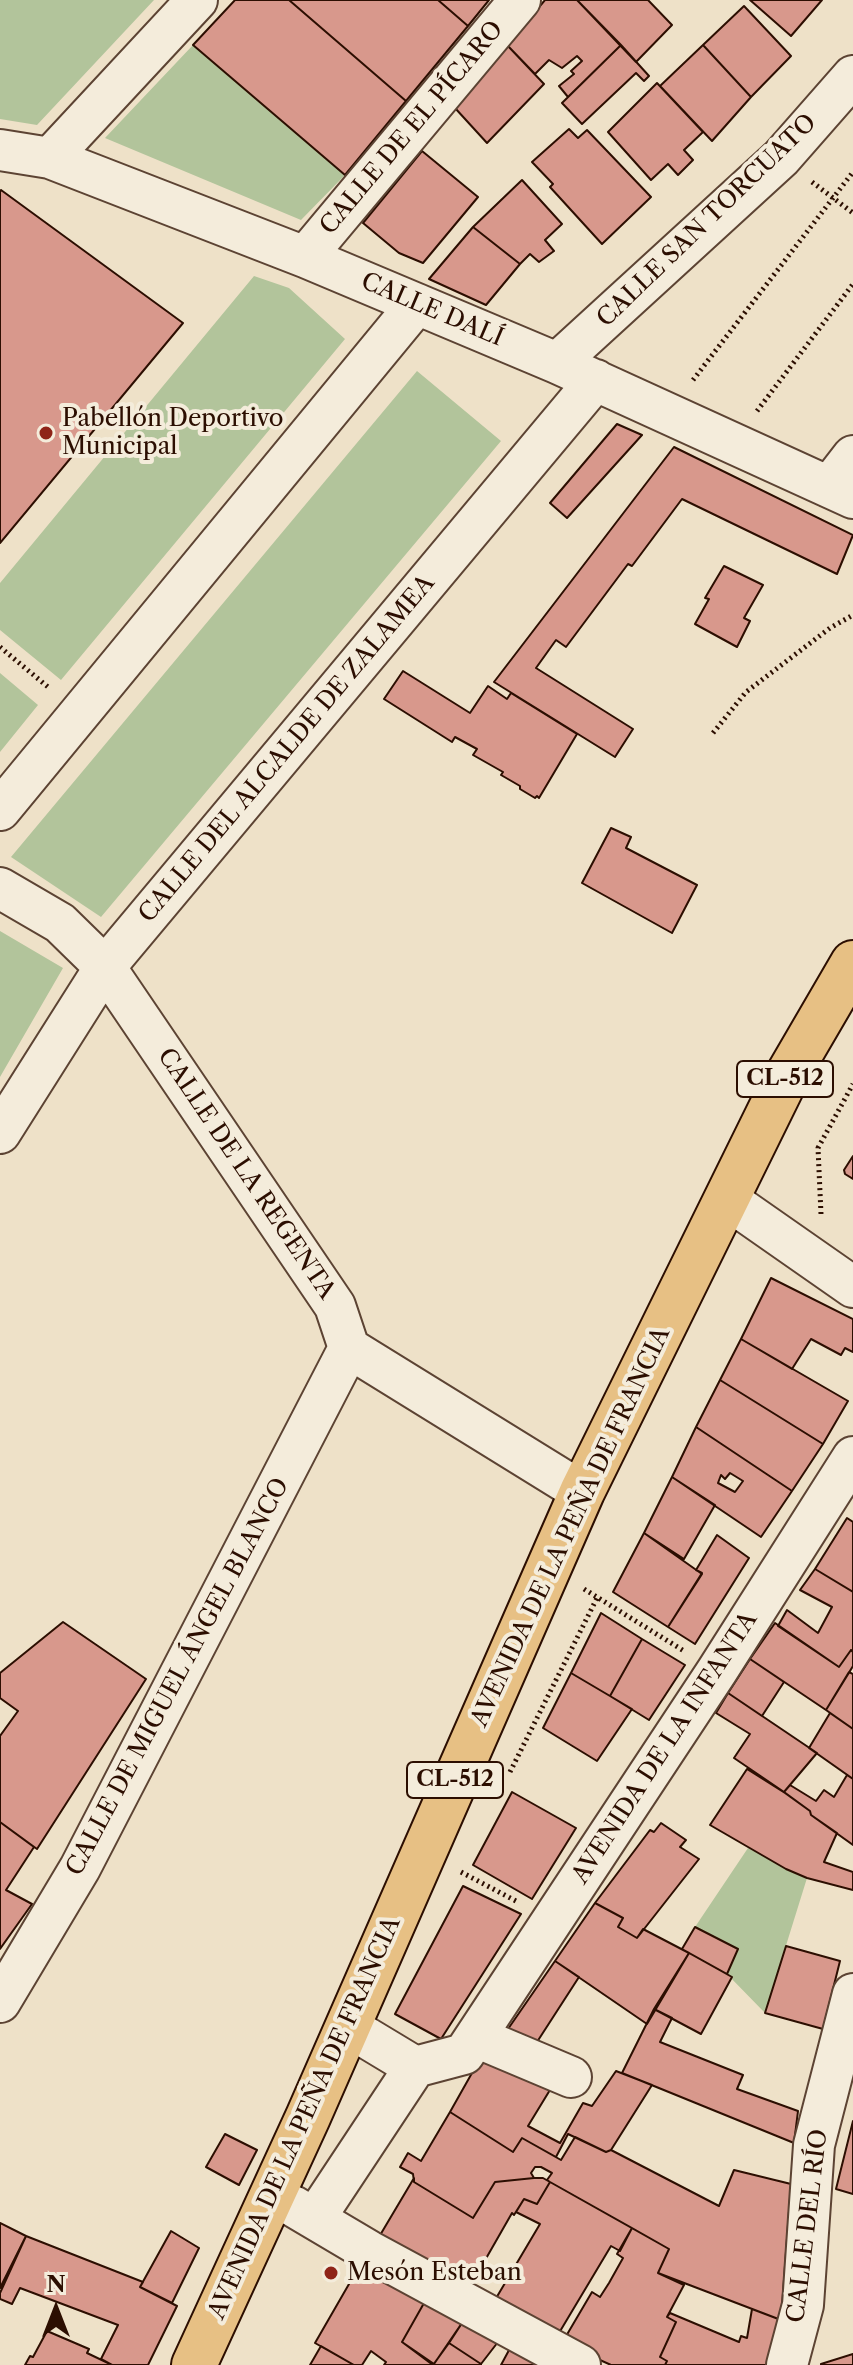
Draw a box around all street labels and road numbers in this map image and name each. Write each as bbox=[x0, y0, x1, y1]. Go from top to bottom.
street label: CALLE DE EL PÍCARO bbox=[314, 16, 510, 240]
street label: CALLE SAN TORCUATO bbox=[591, 109, 823, 333]
street label: CALLE DALÍ bbox=[356, 267, 508, 353]
street label: CALLE DEL ALCALDE DE ZALAMEA bbox=[133, 570, 441, 928]
street label: CALLE DE LA REGENTA bbox=[151, 1043, 341, 1305]
road number: CL-512 bbox=[737, 1061, 833, 1097]
street label: AVENIDA DE LA PEÑA DE FRANCIA bbox=[465, 1323, 677, 1731]
street label: CALLE DE MIGUEL ÁNGEL BLANCO bbox=[61, 1473, 295, 1881]
street label: AVENIDA DE LA INFANTA bbox=[566, 1607, 764, 1889]
road number: CL-512 bbox=[407, 1762, 503, 1798]
street label: AVENIDA DE LA PEÑA DE FRANCIA bbox=[203, 1912, 407, 2324]
street label: CALLE DEL RÍO bbox=[782, 2128, 834, 2324]

